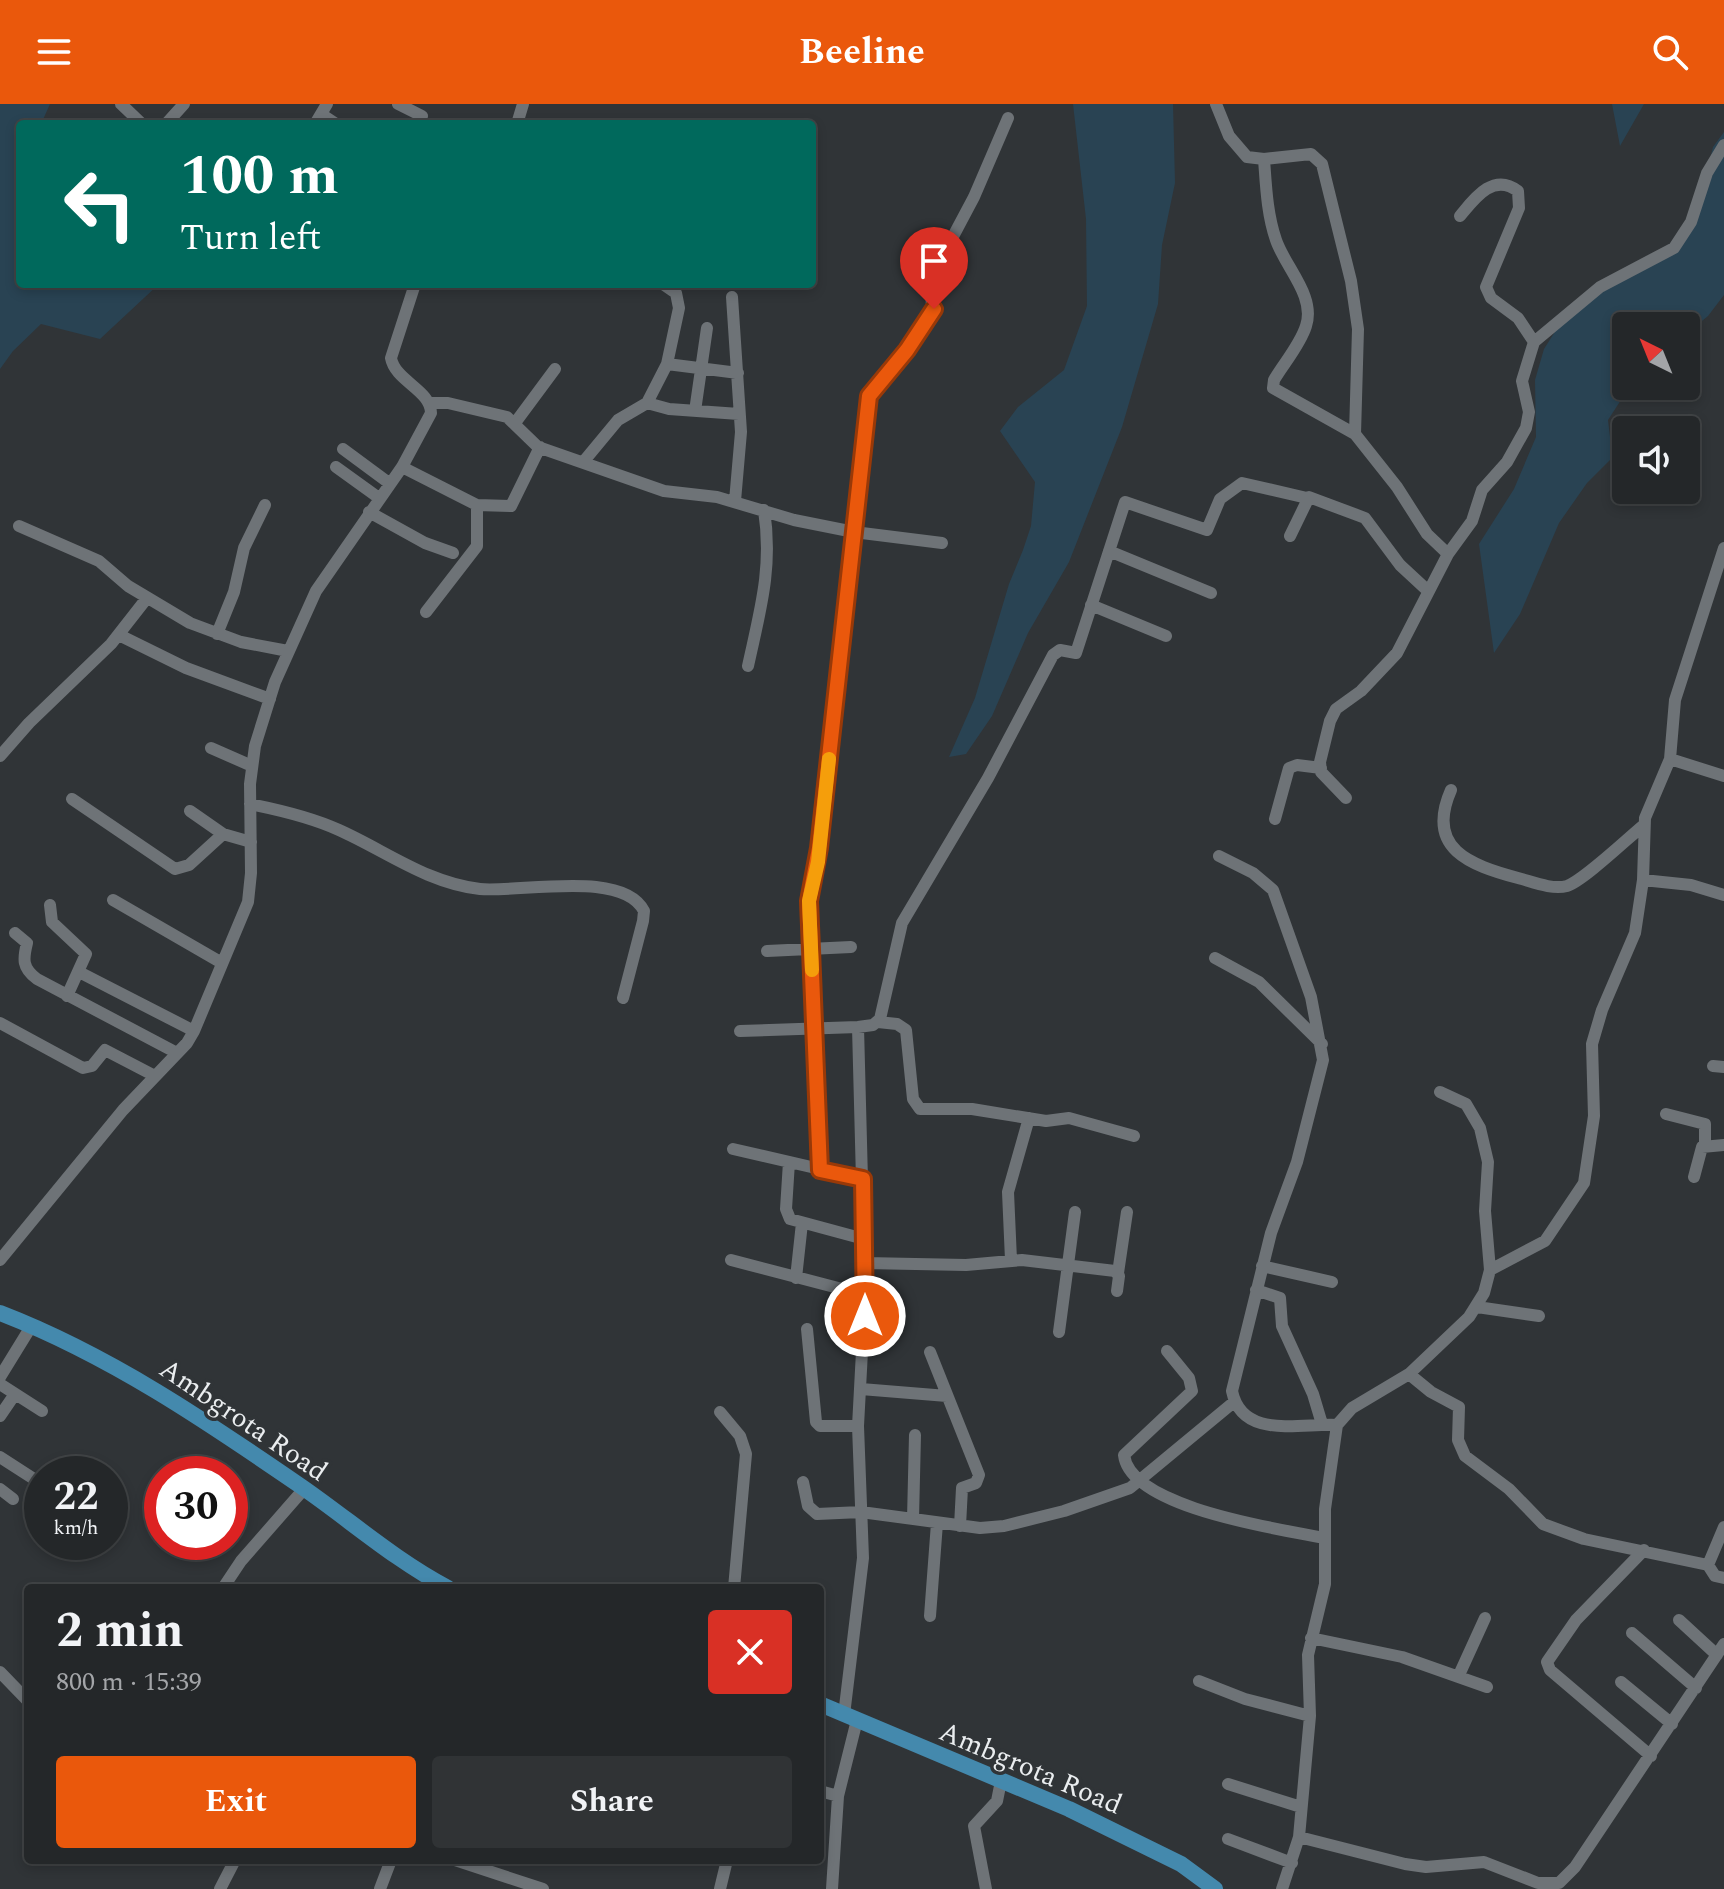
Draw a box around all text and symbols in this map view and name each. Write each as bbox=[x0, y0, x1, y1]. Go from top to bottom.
text: Beeline bbox=[799, 25, 925, 80]
icon: menu bbox=[32, 30, 76, 74]
icon: search bbox=[1648, 30, 1692, 74]
text: 100 m bbox=[180, 134, 339, 219]
icon: left bbox=[48, 152, 152, 256]
text: Turn left bbox=[180, 211, 321, 266]
pin bbox=[900, 227, 968, 309]
icon: arrive bbox=[912, 239, 956, 283]
north arrow bbox=[1612, 312, 1700, 400]
map controls bbox=[1612, 312, 1700, 504]
button: sound bbox=[1612, 416, 1700, 504]
position arrow bbox=[823, 1274, 907, 1358]
street label: Ambgrota Road bbox=[150, 1348, 336, 1493]
speed limit sign: 30 bbox=[144, 1456, 248, 1560]
text: 22 bbox=[54, 1467, 98, 1528]
text: km/h bbox=[54, 1513, 99, 1543]
text: 2 min bbox=[56, 1595, 184, 1668]
button: close bbox=[708, 1610, 792, 1694]
text: 800 m · 15:39 bbox=[56, 1662, 202, 1702]
street label: Ambgrota Road bbox=[932, 1710, 1129, 1826]
button: Exit bbox=[56, 1756, 416, 1848]
button: Share bbox=[432, 1756, 792, 1848]

